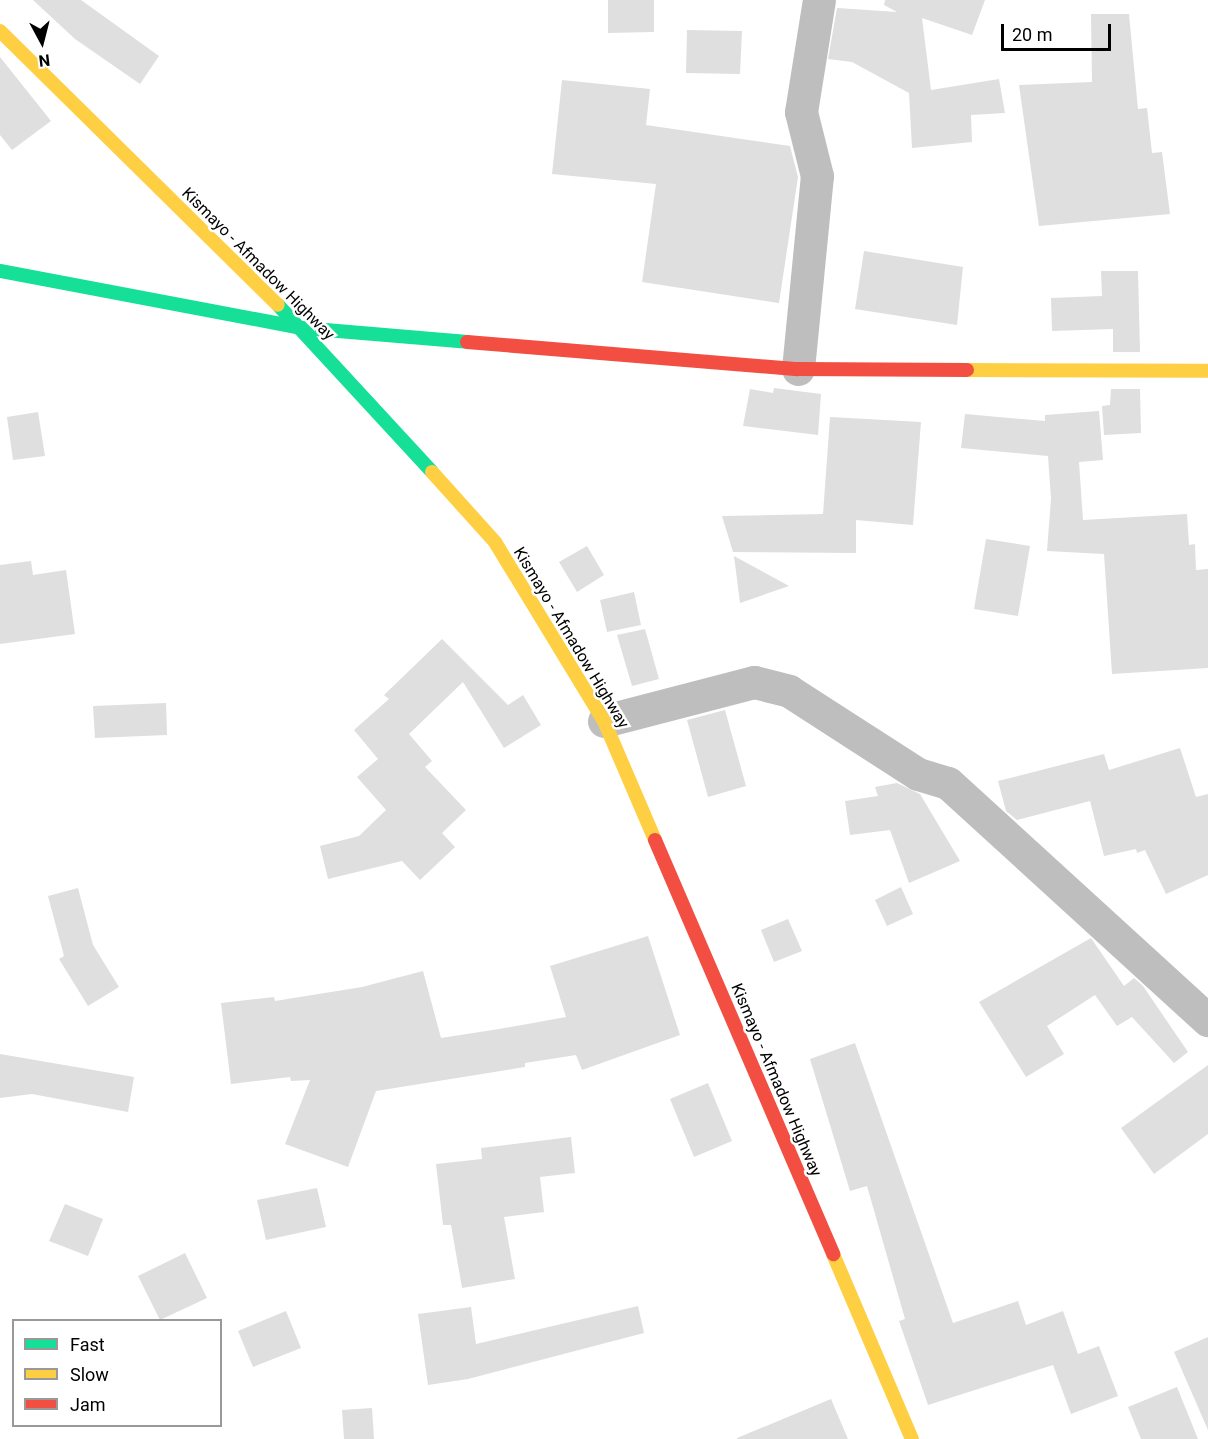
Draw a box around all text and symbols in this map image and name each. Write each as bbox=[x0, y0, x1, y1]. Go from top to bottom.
north arrow bbox=[12, 12, 72, 72]
scale bar bbox=[1004, 12, 1114, 50]
text: 20 m bbox=[1012, 24, 1052, 45]
text: N bbox=[37, 50, 51, 70]
street label: Kismayo - Afmadow Highway bbox=[178, 184, 338, 344]
street label: Kismayo - Afmadow Highway bbox=[509, 544, 633, 732]
street label: Kismayo - Afmadow Highway bbox=[727, 981, 825, 1179]
legend bbox=[12, 1319, 222, 1427]
text: Fast bbox=[70, 1334, 105, 1355]
text: Slow bbox=[70, 1364, 109, 1385]
text: Jam bbox=[70, 1394, 106, 1415]

